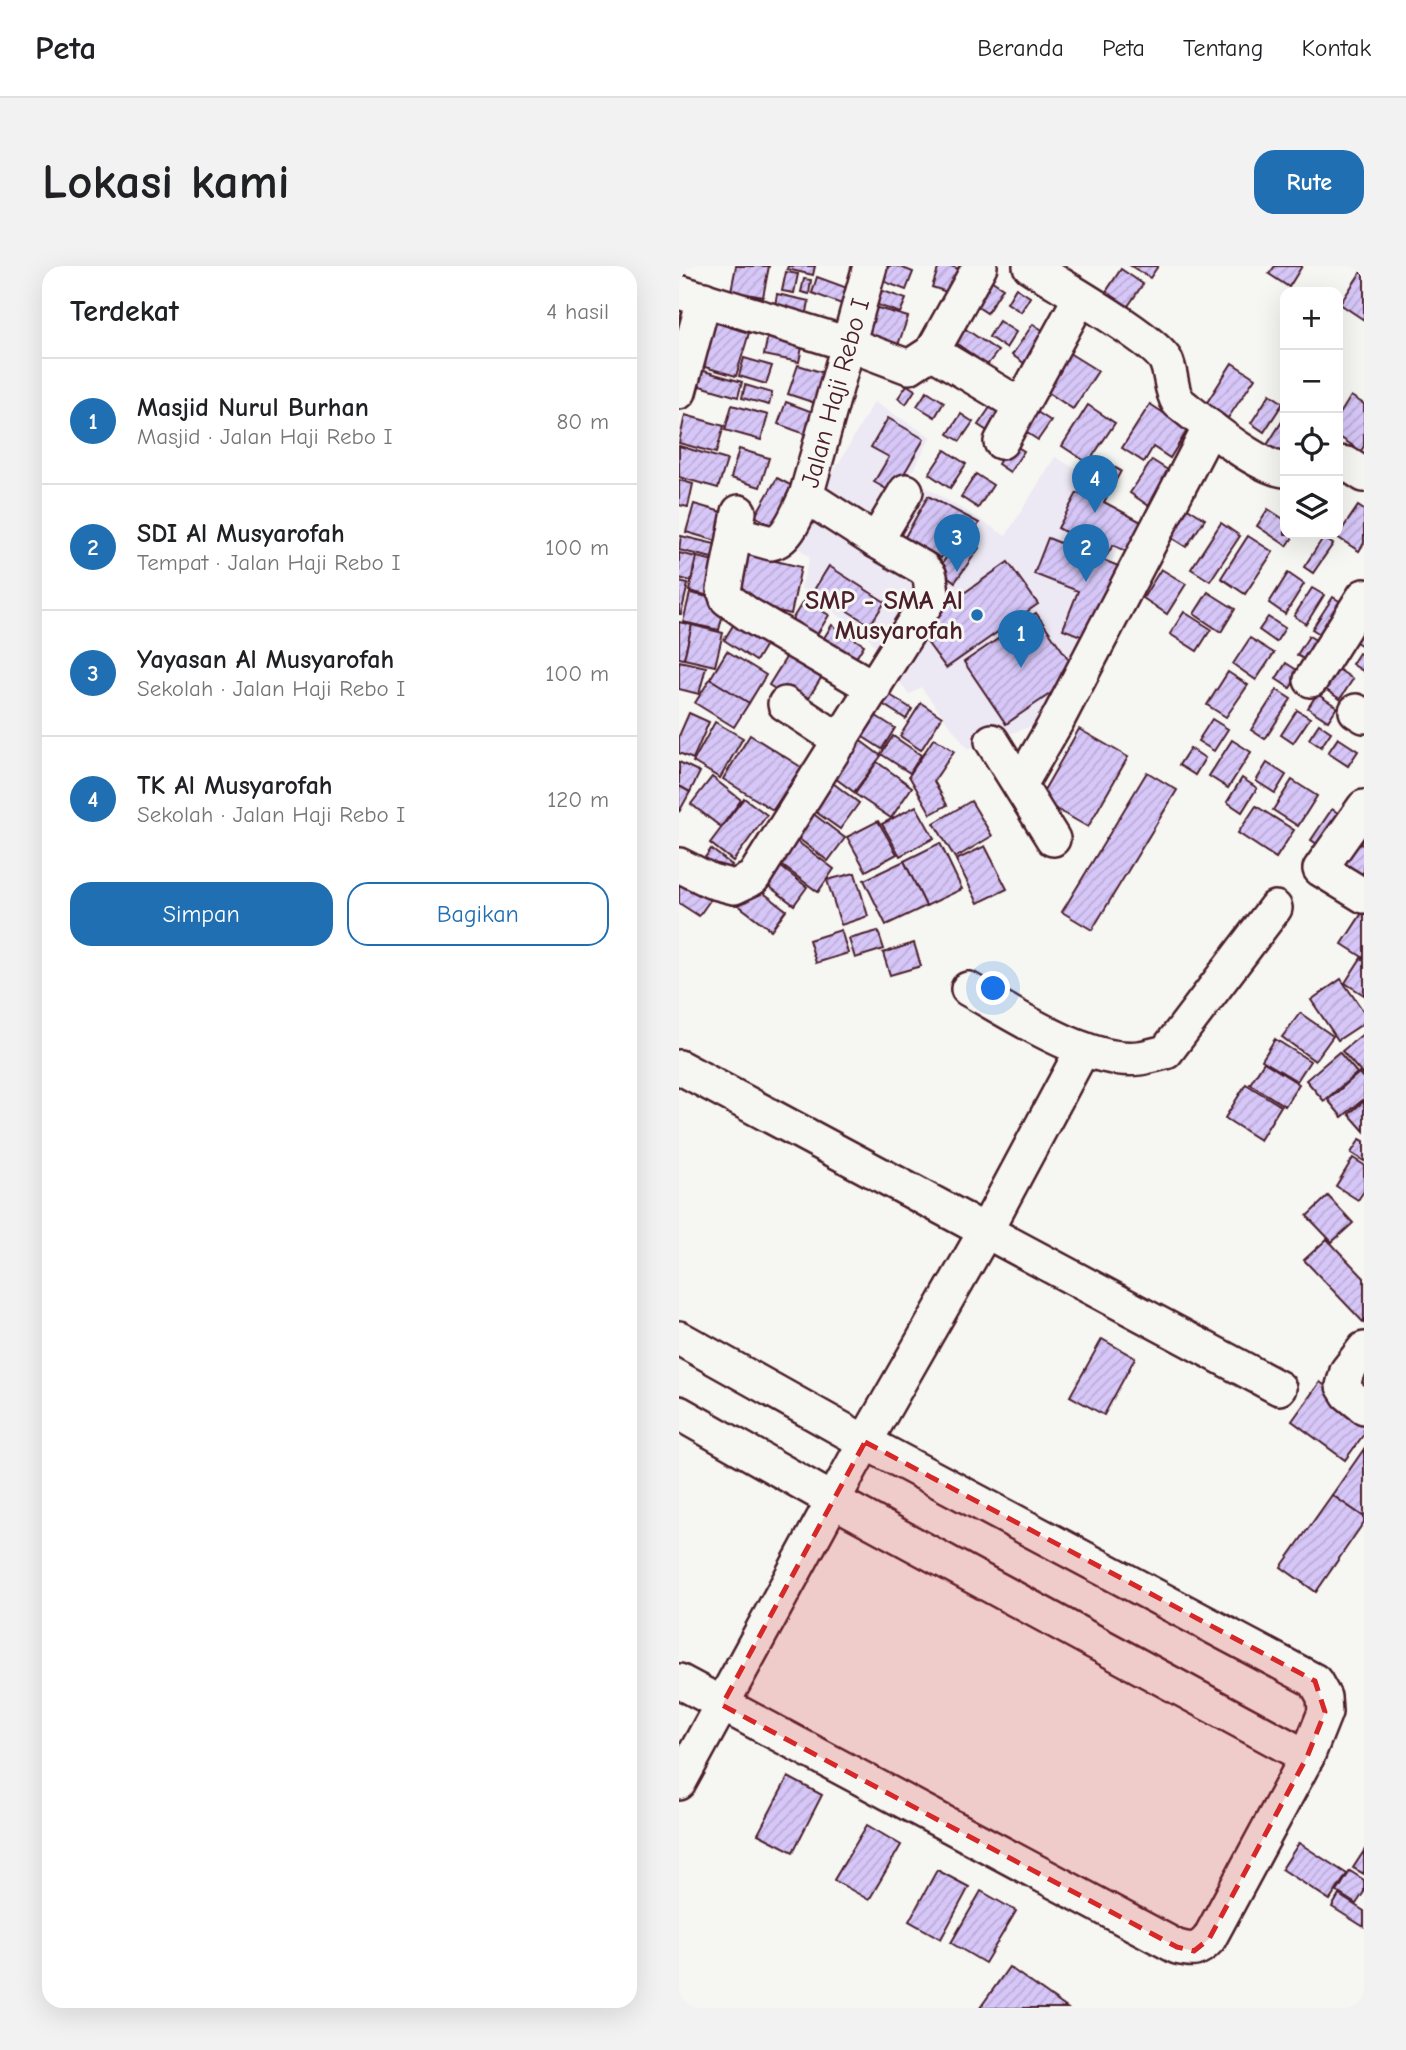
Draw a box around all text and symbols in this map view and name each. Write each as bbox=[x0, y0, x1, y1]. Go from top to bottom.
text: Peta bbox=[35, 29, 96, 67]
text: Beranda bbox=[977, 34, 1064, 62]
text: Peta bbox=[1102, 34, 1145, 62]
text: Tentang bbox=[1183, 34, 1263, 62]
text: Kontak bbox=[1301, 34, 1371, 62]
button: Rute bbox=[1254, 150, 1364, 214]
text: Lokasi kami bbox=[42, 154, 290, 210]
map controls bbox=[1280, 287, 1343, 539]
button: + bbox=[1280, 287, 1343, 350]
text: Terdekat bbox=[70, 294, 179, 329]
street label: Jalan Haji Rebo I bbox=[795, 295, 876, 491]
text: 4 hasil bbox=[546, 298, 609, 325]
button: − bbox=[1280, 350, 1343, 413]
text: Masjid Nurul Burhan bbox=[137, 393, 369, 423]
text: 1 bbox=[88, 408, 98, 435]
text: 80 m bbox=[556, 408, 609, 435]
button: locate bbox=[1280, 413, 1343, 476]
text: Masjid · Jalan Haji Rebo I bbox=[137, 423, 393, 450]
pin: 4 bbox=[1072, 455, 1118, 513]
button: layers bbox=[1280, 476, 1343, 539]
pin: 3 bbox=[934, 514, 980, 572]
text: SDI Al Musyarofah bbox=[137, 519, 345, 549]
pin: 2 bbox=[1063, 524, 1109, 582]
text: 2 bbox=[87, 534, 99, 561]
text: 100 m bbox=[545, 534, 609, 561]
text: Tempat · Jalan Haji Rebo I bbox=[137, 549, 400, 576]
place label: SMP - SMA Al Musyarofah bbox=[805, 586, 963, 646]
marker: SMP - SMA Al Musyarofah bbox=[969, 607, 985, 623]
pin: 1 bbox=[998, 610, 1044, 668]
text: Yayasan Al Musyarofah bbox=[137, 645, 394, 675]
text: 3 bbox=[87, 660, 99, 687]
text: 100 m bbox=[545, 660, 609, 687]
text: Sekolah · Jalan Haji Rebo I bbox=[137, 675, 405, 702]
text: TK Al Musyarofah bbox=[137, 771, 333, 801]
text: 4 bbox=[88, 786, 98, 813]
text: 120 m bbox=[547, 786, 609, 813]
text: Sekolah · Jalan Haji Rebo I bbox=[137, 801, 405, 828]
button: Simpan bbox=[70, 882, 333, 946]
button: Bagikan bbox=[347, 882, 609, 946]
your location bbox=[976, 971, 1010, 1005]

